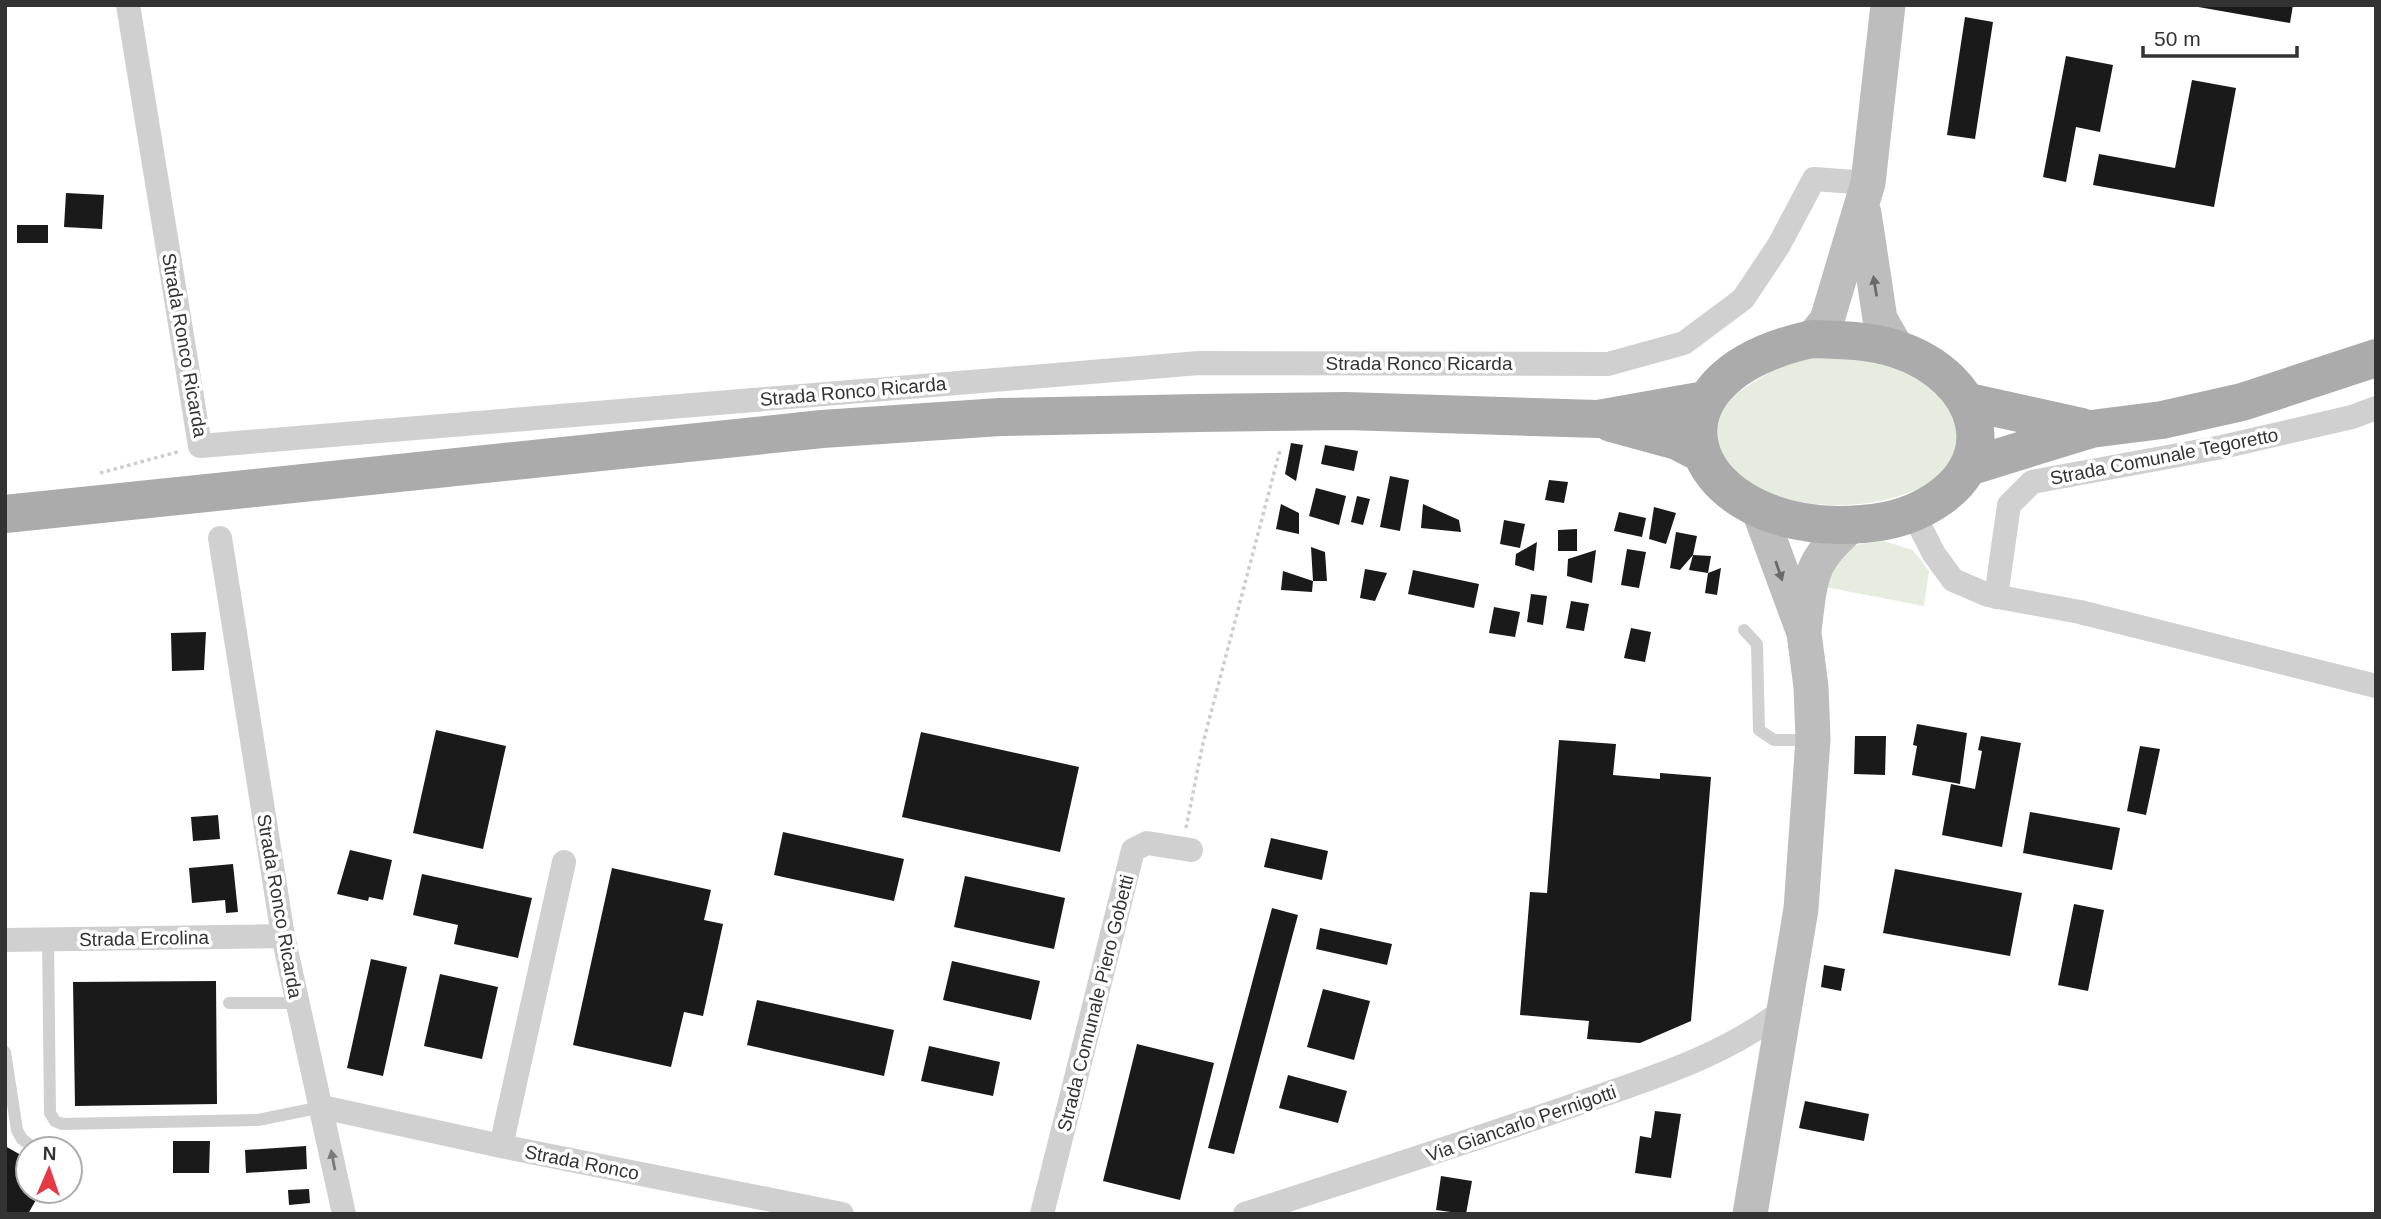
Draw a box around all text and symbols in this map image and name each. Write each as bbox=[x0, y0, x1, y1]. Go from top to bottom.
scale bar bbox=[2143, 14, 2297, 58]
text: 50 m bbox=[2154, 27, 2201, 50]
street label: Strada Ronco Ricarda bbox=[158, 251, 211, 439]
one-way arrow bbox=[1869, 274, 1880, 296]
street label: Strada Ronco Ricarda bbox=[1326, 353, 1513, 374]
street label: Strada Ronco Ricarda bbox=[759, 373, 947, 410]
street label: Strada Comunale Tegoretto bbox=[2048, 424, 2280, 489]
one-way arrow bbox=[1774, 561, 1785, 582]
street label: Strada Ronco Ricarda bbox=[253, 812, 306, 1000]
street label: Strada Comunale Piero Gobetti bbox=[1053, 872, 1138, 1134]
street label: Strada Ercolina bbox=[79, 927, 210, 950]
street label: Via Giancarlo Pernigotti bbox=[1424, 1081, 1619, 1166]
north arrow bbox=[14, 1135, 84, 1205]
street label: Strada Ronco bbox=[523, 1141, 641, 1184]
text: N bbox=[42, 1143, 57, 1164]
one-way arrow bbox=[327, 1149, 338, 1171]

